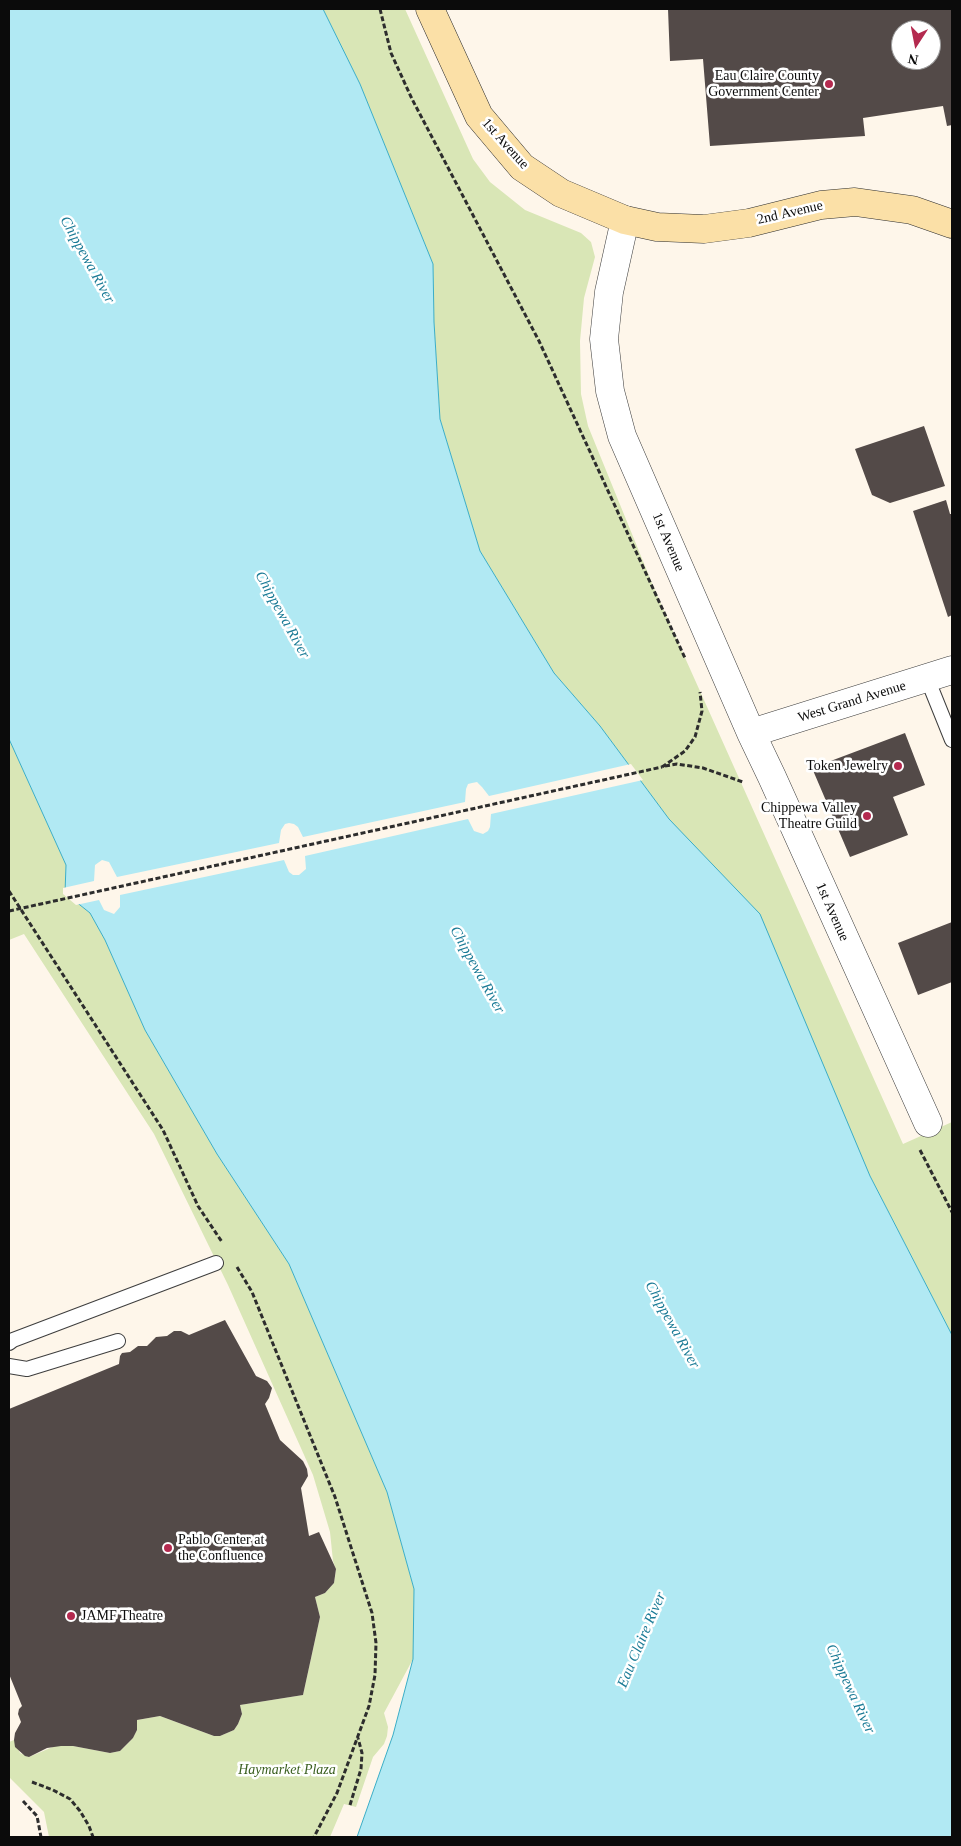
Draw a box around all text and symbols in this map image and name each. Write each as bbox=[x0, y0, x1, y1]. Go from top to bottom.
north arrow bbox=[891, 20, 941, 70]
text: N bbox=[907, 51, 920, 68]
place label: Eau Claire County Government Center bbox=[708, 68, 819, 100]
marker: Eau Claire County Government Center bbox=[823, 78, 835, 90]
street label: 1st Avenue bbox=[478, 115, 532, 173]
street label: 2nd Avenue bbox=[755, 197, 825, 229]
water label: Chippewa River bbox=[56, 213, 118, 307]
street label: 1st Avenue bbox=[648, 510, 688, 574]
water label: Chippewa River bbox=[251, 568, 313, 662]
street label: West Grand Avenue bbox=[796, 678, 908, 726]
place label: Token Jewelry bbox=[806, 758, 888, 774]
marker: Token Jewelry bbox=[892, 760, 904, 772]
place label: Chippewa Valley Theatre Guild bbox=[761, 800, 857, 832]
marker: Chippewa Valley Theatre Guild bbox=[861, 810, 873, 822]
street label: 1st Avenue bbox=[812, 880, 852, 944]
water label: Chippewa River bbox=[446, 923, 508, 1017]
water label: Chippewa River bbox=[641, 1278, 703, 1372]
place label: Pablo Center at the Confluence bbox=[178, 1532, 264, 1564]
marker: Pablo Center at the Confluence bbox=[162, 1542, 174, 1554]
water label: Eau Claire River bbox=[614, 1590, 670, 1690]
place label: JAMF Theatre bbox=[81, 1608, 163, 1624]
marker: JAMF Theatre bbox=[65, 1610, 77, 1622]
water label: Chippewa River bbox=[821, 1641, 879, 1737]
park label: Haymarket Plaza bbox=[238, 1762, 336, 1778]

